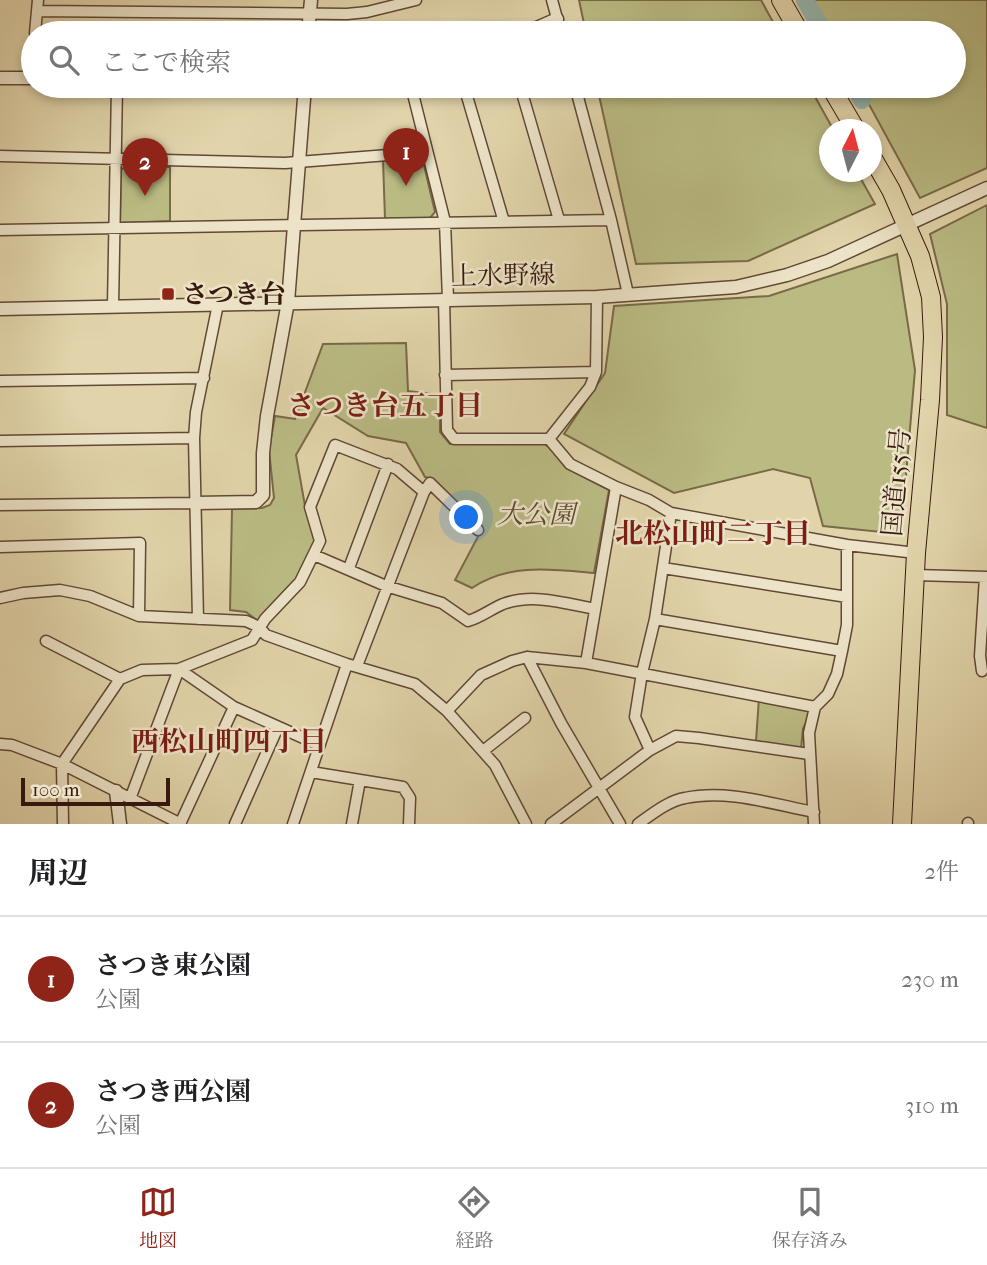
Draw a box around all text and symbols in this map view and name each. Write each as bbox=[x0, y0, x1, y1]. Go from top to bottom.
search box bbox=[21, 21, 966, 98]
icon: search bbox=[45, 41, 83, 79]
text: ここで検索 bbox=[101, 47, 231, 78]
north arrow bbox=[819, 119, 882, 182]
pin: 1 bbox=[383, 128, 429, 186]
pin: 2 bbox=[122, 138, 168, 196]
street label: 上水野線 bbox=[451, 259, 555, 292]
place label: さつき台 bbox=[182, 279, 286, 310]
marker: さつき台 bbox=[160, 286, 176, 302]
district label: さつき台五丁目 bbox=[287, 389, 483, 422]
street label: 国道155号 bbox=[876, 426, 917, 538]
park label: 大公園 bbox=[497, 499, 579, 530]
your location bbox=[449, 500, 483, 534]
district label: 北松山町二丁目 bbox=[615, 517, 811, 550]
district label: 西松山町四丁目 bbox=[131, 725, 327, 758]
scale bar bbox=[21, 775, 170, 807]
text: 100 m bbox=[32, 779, 80, 801]
text: 周辺 bbox=[28, 856, 88, 891]
text: 2件 bbox=[924, 858, 959, 885]
text: さつき東公園 bbox=[95, 950, 251, 981]
text: 1 bbox=[47, 966, 55, 993]
text: 230 m bbox=[901, 966, 959, 993]
text: 公園 bbox=[95, 986, 141, 1013]
text: さつき西公園 bbox=[95, 1076, 251, 1107]
text: 2 bbox=[45, 1092, 57, 1119]
text: 310 m bbox=[905, 1092, 959, 1119]
text: 公園 bbox=[95, 1112, 141, 1139]
tab: 地図 bbox=[139, 1183, 177, 1252]
tab: 経路 bbox=[455, 1183, 494, 1252]
tab: 保存済み bbox=[772, 1183, 848, 1252]

